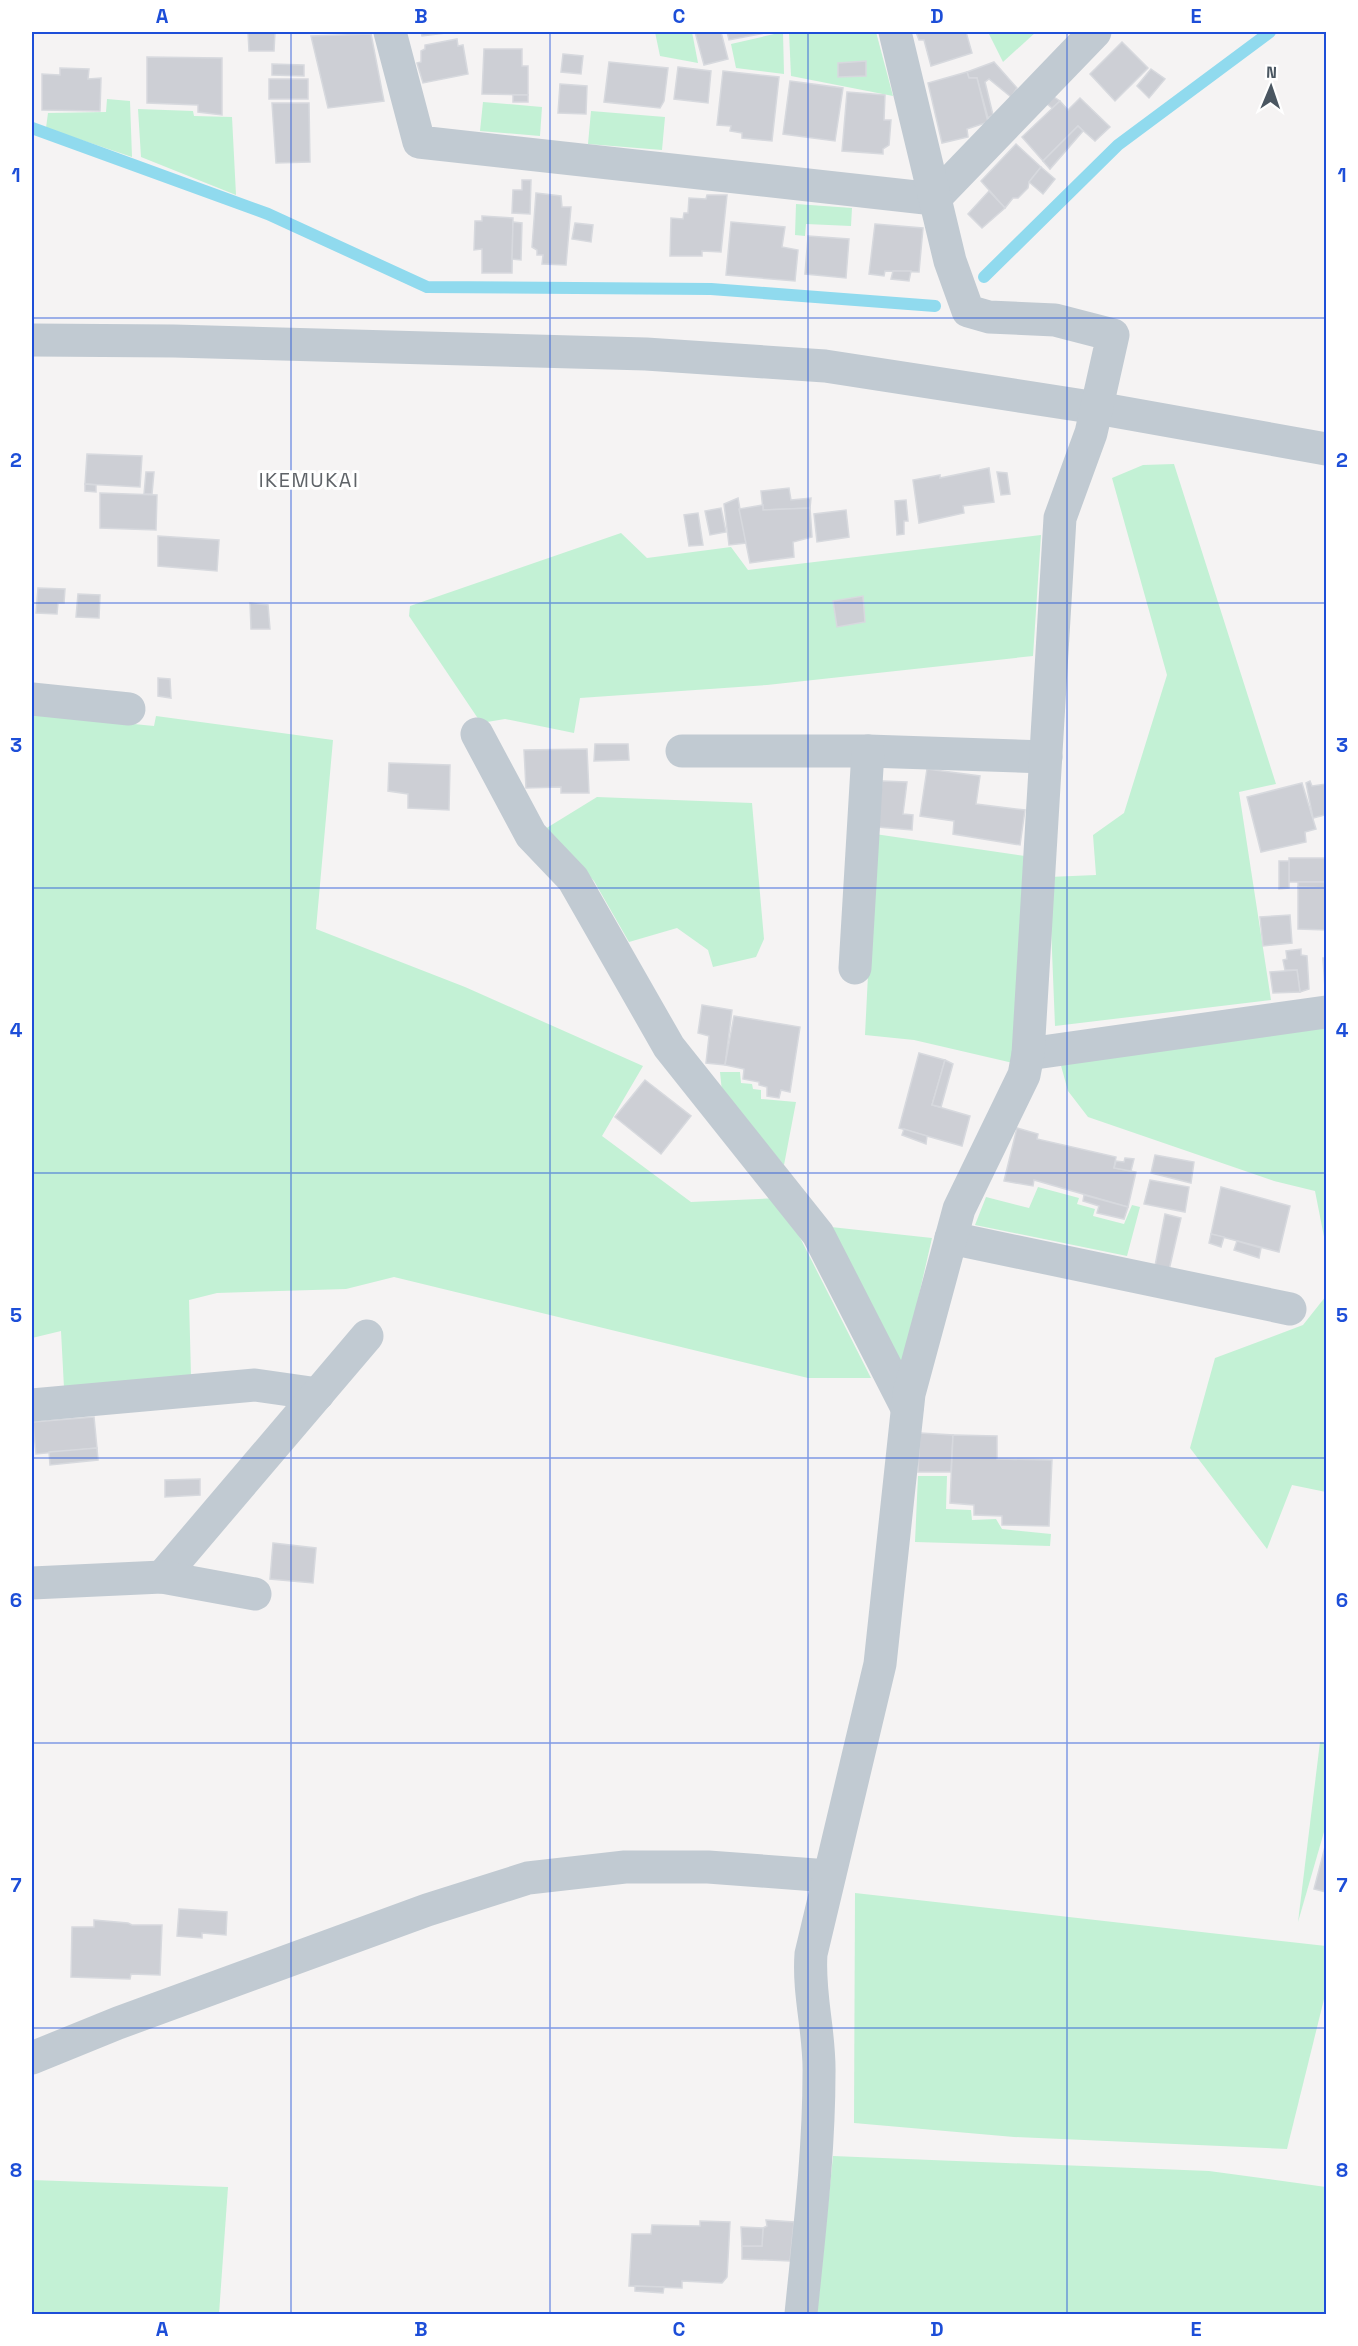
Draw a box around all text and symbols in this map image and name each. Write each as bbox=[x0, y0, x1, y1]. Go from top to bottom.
text: A bbox=[156, 3, 169, 29]
text: B bbox=[414, 3, 428, 29]
text: C bbox=[673, 3, 686, 29]
text: D bbox=[930, 3, 944, 29]
text: E bbox=[1190, 3, 1202, 29]
north arrow bbox=[1241, 57, 1301, 117]
text: N bbox=[1266, 62, 1277, 83]
text: 1 bbox=[11, 162, 21, 188]
text: 1 bbox=[1337, 162, 1347, 188]
text: 2 bbox=[10, 447, 22, 473]
text: 2 bbox=[1336, 447, 1348, 473]
district label: IKEMUKAI bbox=[259, 467, 359, 493]
text: 3 bbox=[10, 732, 22, 758]
text: 3 bbox=[1336, 732, 1348, 758]
text: 4 bbox=[10, 1017, 23, 1043]
text: 4 bbox=[1336, 1017, 1349, 1043]
text: 5 bbox=[10, 1302, 22, 1328]
text: 5 bbox=[1336, 1302, 1348, 1328]
text: 6 bbox=[10, 1587, 22, 1613]
text: 6 bbox=[1336, 1587, 1348, 1613]
text: 7 bbox=[10, 1872, 22, 1898]
text: 7 bbox=[1336, 1872, 1348, 1898]
text: 8 bbox=[10, 2157, 22, 2183]
text: 8 bbox=[1336, 2157, 1348, 2183]
text: A bbox=[156, 2316, 169, 2342]
text: B bbox=[414, 2316, 428, 2342]
text: C bbox=[673, 2316, 686, 2342]
text: D bbox=[930, 2316, 944, 2342]
text: E bbox=[1190, 2316, 1202, 2342]

